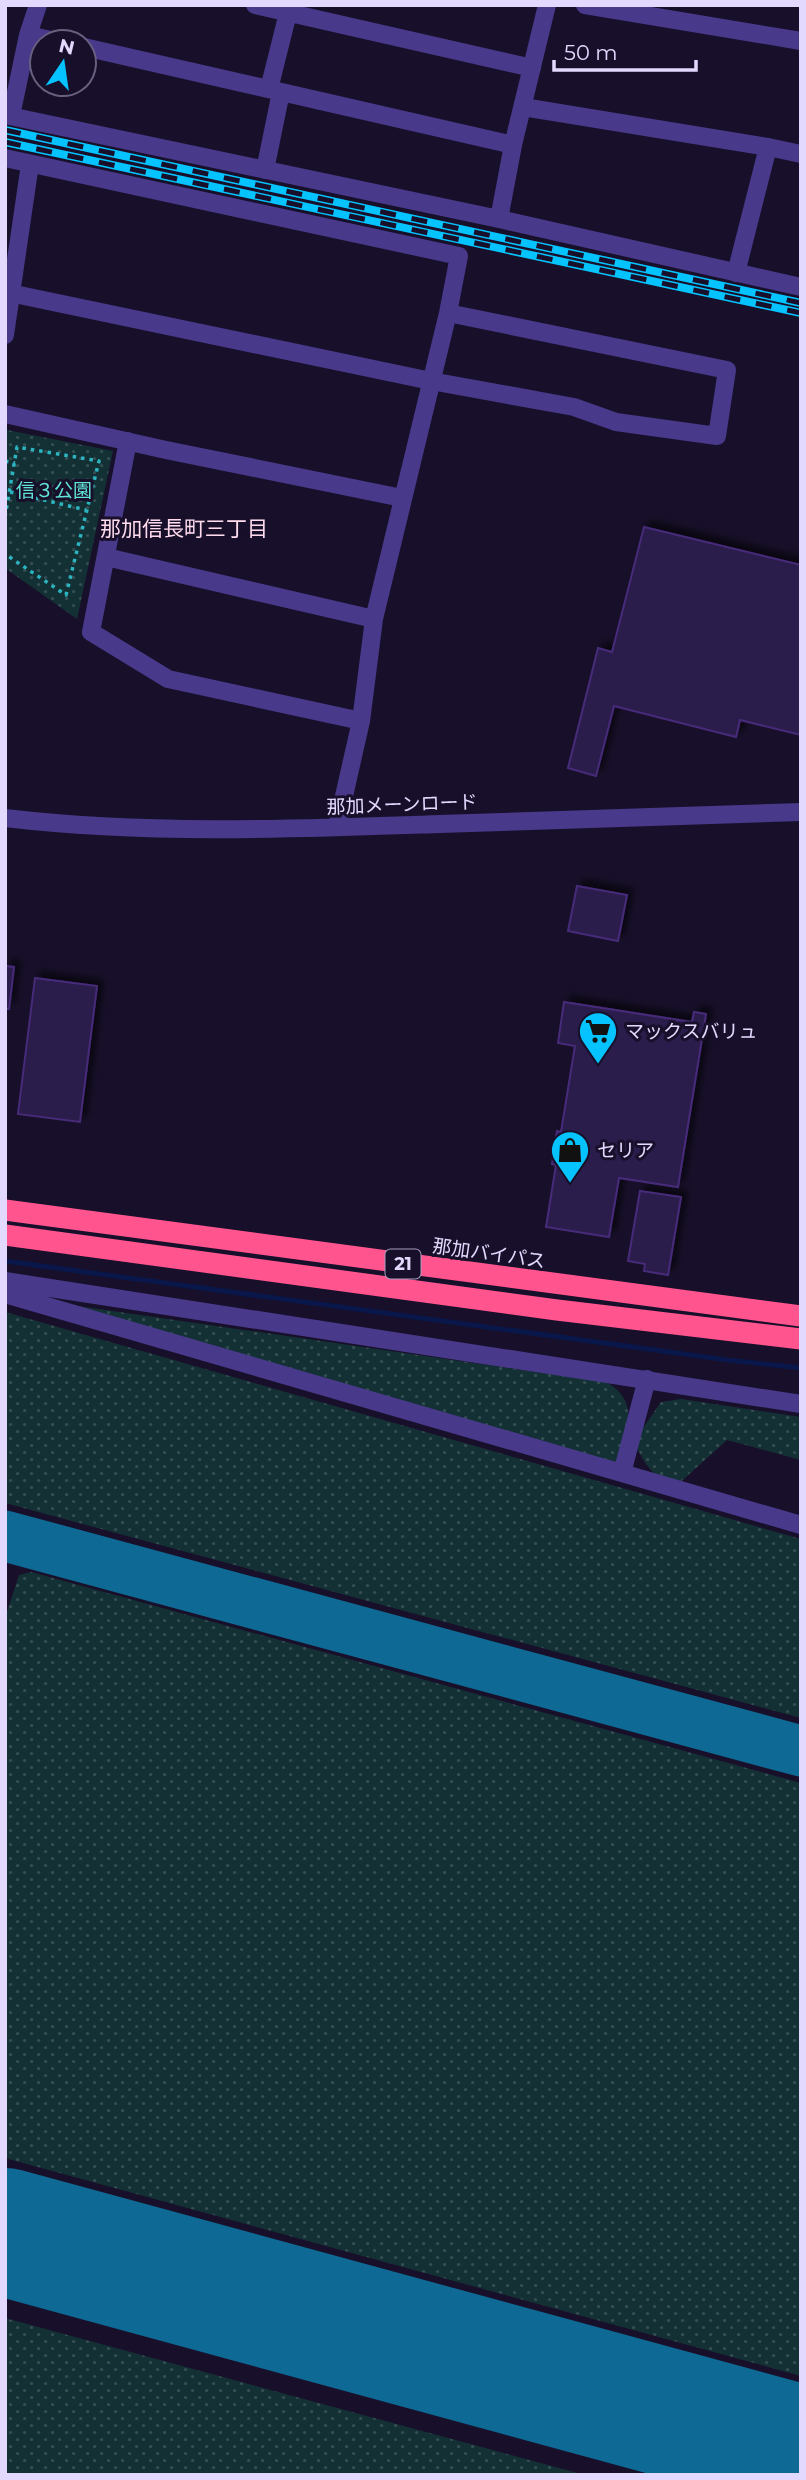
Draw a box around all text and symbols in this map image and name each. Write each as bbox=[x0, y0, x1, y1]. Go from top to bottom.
north arrow bbox=[28, 28, 98, 98]
scale bar bbox=[554, 28, 696, 72]
text: N bbox=[57, 34, 77, 60]
text: 50 m bbox=[564, 40, 618, 65]
park label: 信３公園 bbox=[16, 479, 92, 502]
district label: 那加信長町三丁目 bbox=[100, 516, 268, 541]
street label: 那加メーンロード bbox=[326, 790, 478, 819]
supermarket icon: マックスバリュ bbox=[577, 1010, 619, 1065]
place label: マックスバリュ bbox=[625, 1020, 757, 1043]
shop icon: セリア bbox=[549, 1129, 591, 1184]
place label: セリア bbox=[597, 1139, 654, 1162]
street label: 那加バイパス bbox=[431, 1234, 547, 1273]
road number: 21 bbox=[386, 1250, 420, 1279]

